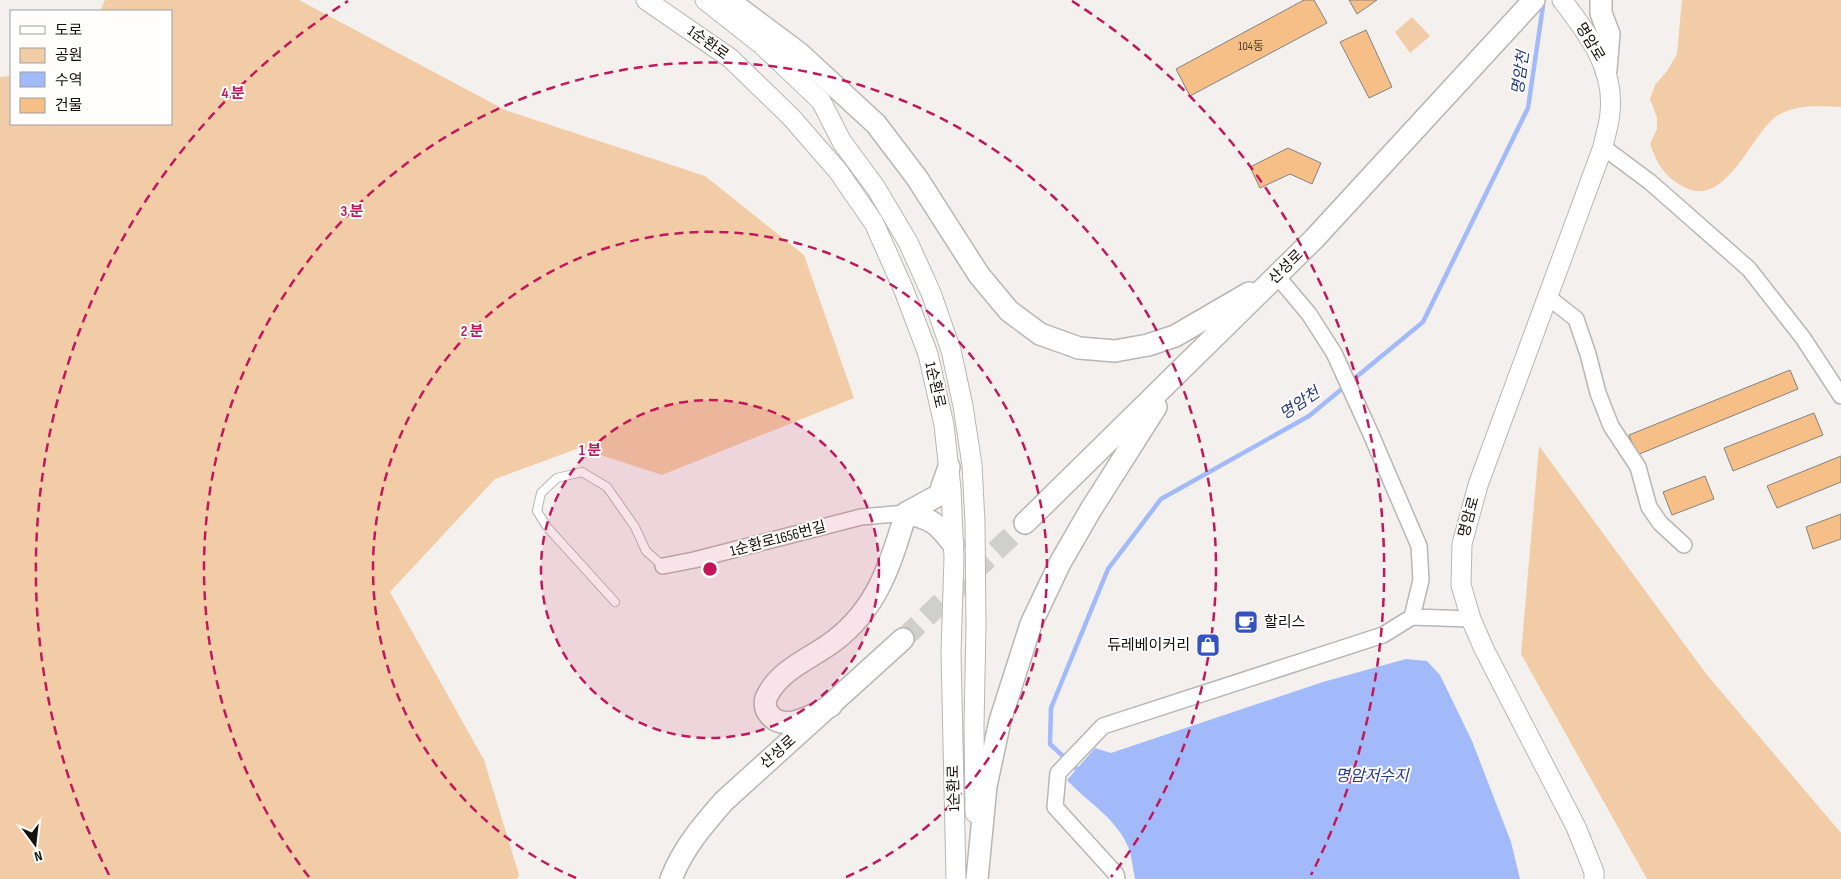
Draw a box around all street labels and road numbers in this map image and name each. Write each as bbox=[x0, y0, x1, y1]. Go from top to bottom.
street label: 명암로 bbox=[1571, 19, 1609, 65]
street label: 1순환로 bbox=[684, 22, 732, 64]
street label: 산성로 bbox=[1265, 246, 1307, 288]
street label: 1순환로 bbox=[920, 360, 950, 410]
street label: 명암로 bbox=[1454, 495, 1484, 539]
street label: 1순환로1656번길 bbox=[728, 517, 828, 561]
street label: 산성로 bbox=[756, 731, 800, 773]
street label: 1순환로 bbox=[944, 765, 964, 811]

